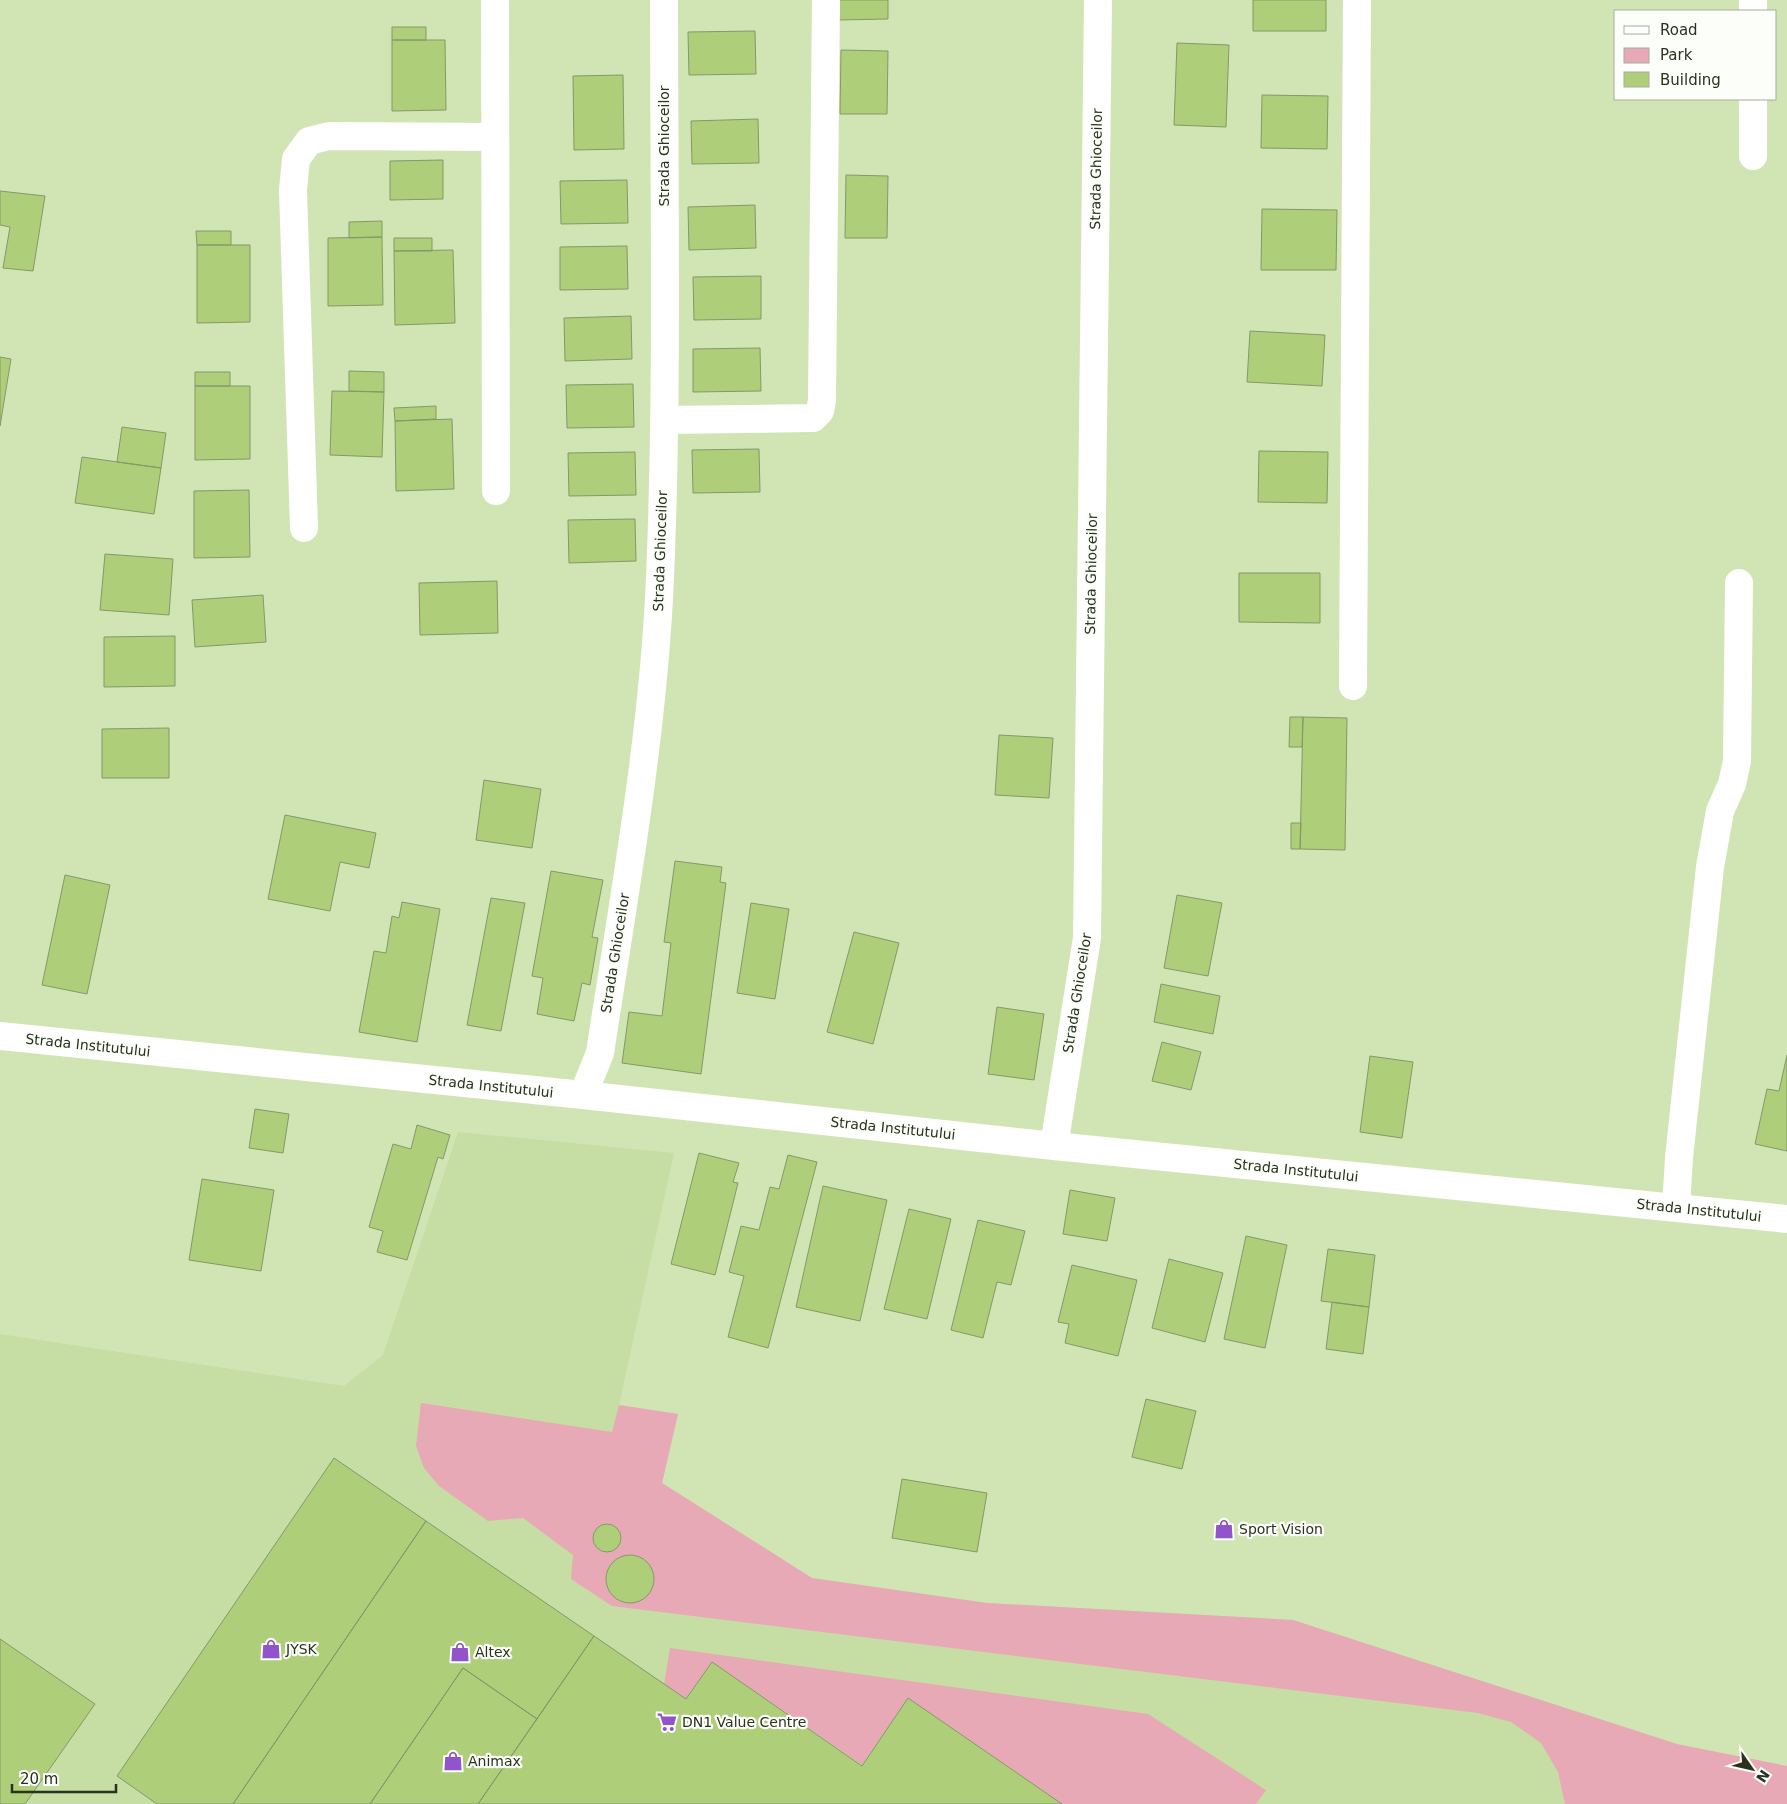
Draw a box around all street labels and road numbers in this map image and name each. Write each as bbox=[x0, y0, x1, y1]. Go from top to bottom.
street label: Strada Ghioceilor bbox=[656, 85, 672, 207]
street label: Strada Ghioceilor bbox=[1087, 108, 1105, 230]
street label: Strada Ghioceilor bbox=[650, 490, 670, 612]
street label: Strada Ghioceilor bbox=[1082, 513, 1100, 635]
street label: Strada Ghioceilor bbox=[598, 892, 632, 1014]
street label: Strada Ghioceilor bbox=[1060, 932, 1094, 1054]
street label: Strada Institutului bbox=[25, 1030, 151, 1060]
street label: Strada Institutului bbox=[428, 1071, 554, 1101]
street label: Strada Institutului bbox=[830, 1113, 956, 1143]
street label: Strada Institutului bbox=[1233, 1155, 1359, 1185]
street label: Strada Institutului bbox=[1636, 1195, 1762, 1225]

